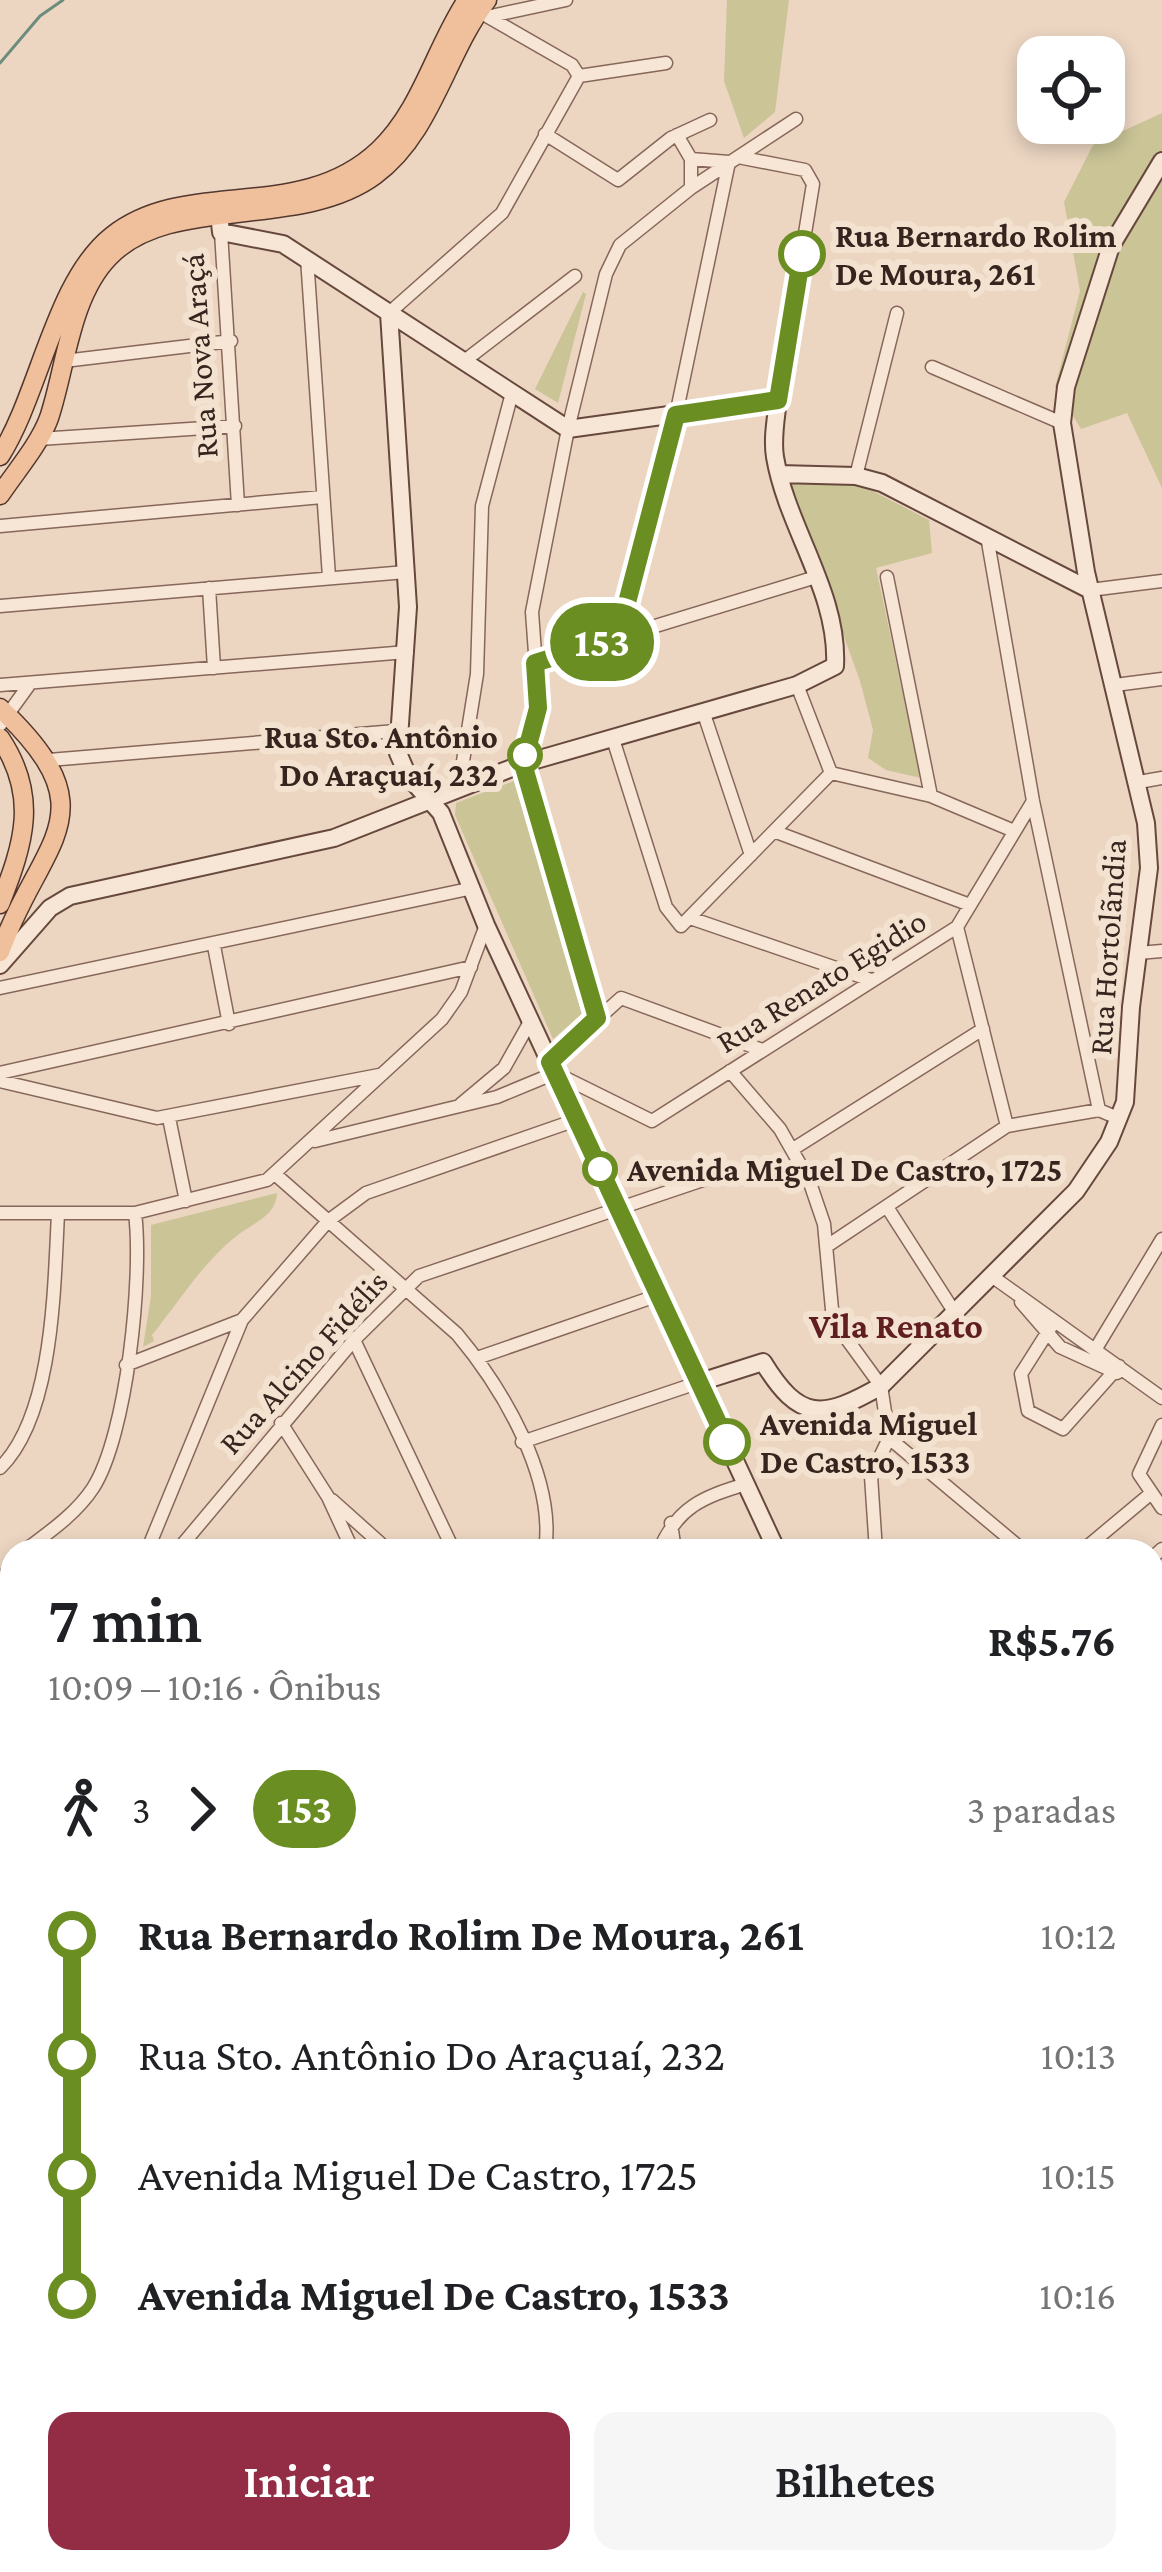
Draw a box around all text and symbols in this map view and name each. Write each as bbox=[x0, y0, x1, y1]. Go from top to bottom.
map controls bbox=[1017, 36, 1125, 144]
button: locate bbox=[1017, 36, 1125, 144]
place label: Rua Bernardo Rolim De Moura, 261 bbox=[835, 217, 1117, 292]
marker: Rua Bernardo Rolim De Moura, 261 bbox=[780, 232, 824, 276]
street label: Rua Nova Araçá bbox=[173, 252, 225, 460]
line badge: 153 bbox=[533, 603, 671, 681]
text: 153 bbox=[574, 618, 630, 665]
place label: Rua Sto. Antônio Do Araçuaí, 232 bbox=[264, 718, 498, 793]
marker: Rua Sto. Antônio Do Araçuaí, 232 bbox=[509, 739, 541, 771]
street label: Rua Hortolãndia bbox=[1081, 838, 1133, 1056]
street label: Rua Renato Egidio bbox=[709, 902, 933, 1060]
place label: Avenida Miguel De Castro, 1725 bbox=[626, 1151, 1062, 1188]
marker: Avenida Miguel De Castro, 1725 bbox=[584, 1153, 616, 1185]
street label: Rua Alcino Fidélis bbox=[211, 1263, 395, 1461]
district label: Vila Renato bbox=[808, 1306, 983, 1346]
place label: Avenida Miguel De Castro, 1533 bbox=[759, 1405, 978, 1480]
marker: Avenida Miguel De Castro, 1533 bbox=[705, 1420, 749, 1464]
text: 7 min bbox=[48, 1583, 202, 1656]
text: R$5.76 bbox=[988, 1616, 1116, 1666]
text: 10:09 – 10:16 · Ônibus bbox=[48, 1665, 381, 1708]
icon: walk bbox=[48, 1776, 114, 1842]
icon: forward bbox=[169, 1776, 235, 1842]
text: 153 bbox=[277, 1785, 332, 1832]
text: 3 bbox=[132, 1788, 151, 1831]
text: 3 paradas bbox=[967, 1788, 1116, 1831]
text: Rua Bernardo Rolim De Moura, 261 bbox=[138, 1910, 804, 1960]
text: 10:12 bbox=[1041, 1914, 1116, 1957]
text: Rua Sto. Antônio Do Araçuaí, 232 bbox=[138, 2030, 725, 2080]
text: 10:13 bbox=[1041, 2034, 1116, 2077]
text: Avenida Miguel De Castro, 1725 bbox=[138, 2150, 698, 2200]
text: 10:15 bbox=[1041, 2154, 1116, 2197]
text: Avenida Miguel De Castro, 1533 bbox=[138, 2270, 730, 2320]
text: 10:16 bbox=[1039, 2274, 1116, 2317]
button: Iniciar bbox=[48, 2412, 570, 2550]
button: Bilhetes bbox=[594, 2412, 1116, 2550]

